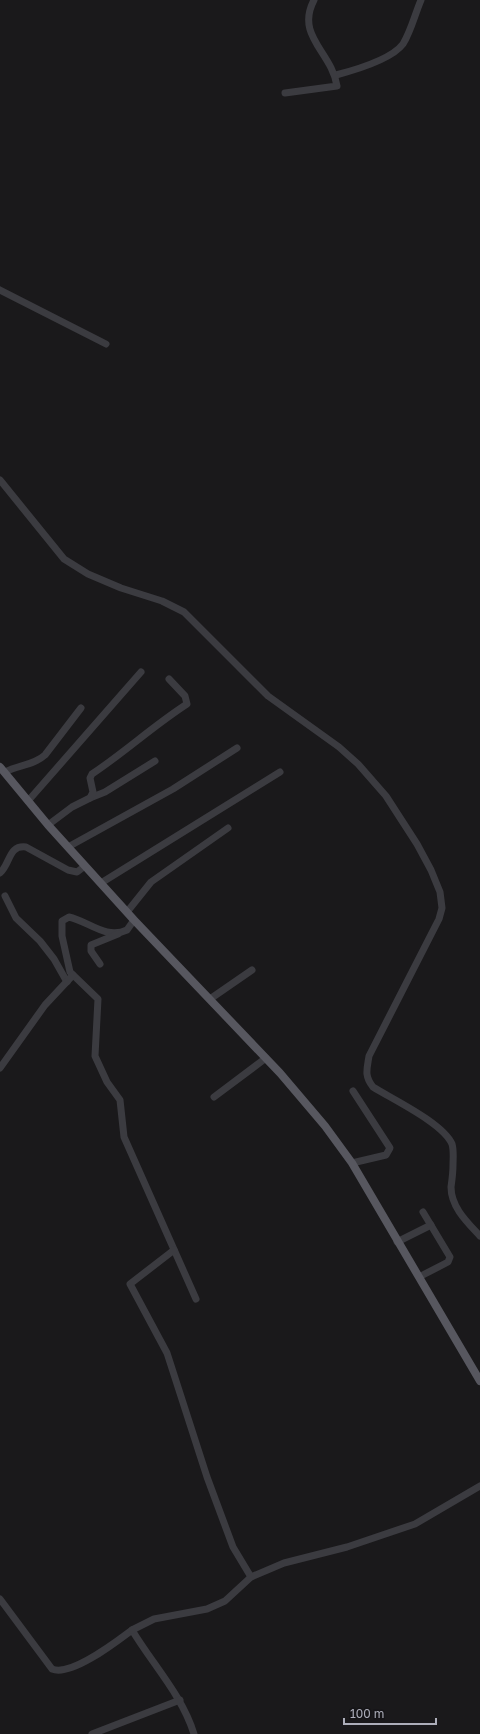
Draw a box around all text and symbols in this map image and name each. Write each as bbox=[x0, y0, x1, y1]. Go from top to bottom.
scale bar bbox=[344, 1700, 436, 1726]
text: 100 m bbox=[350, 1706, 384, 1721]

